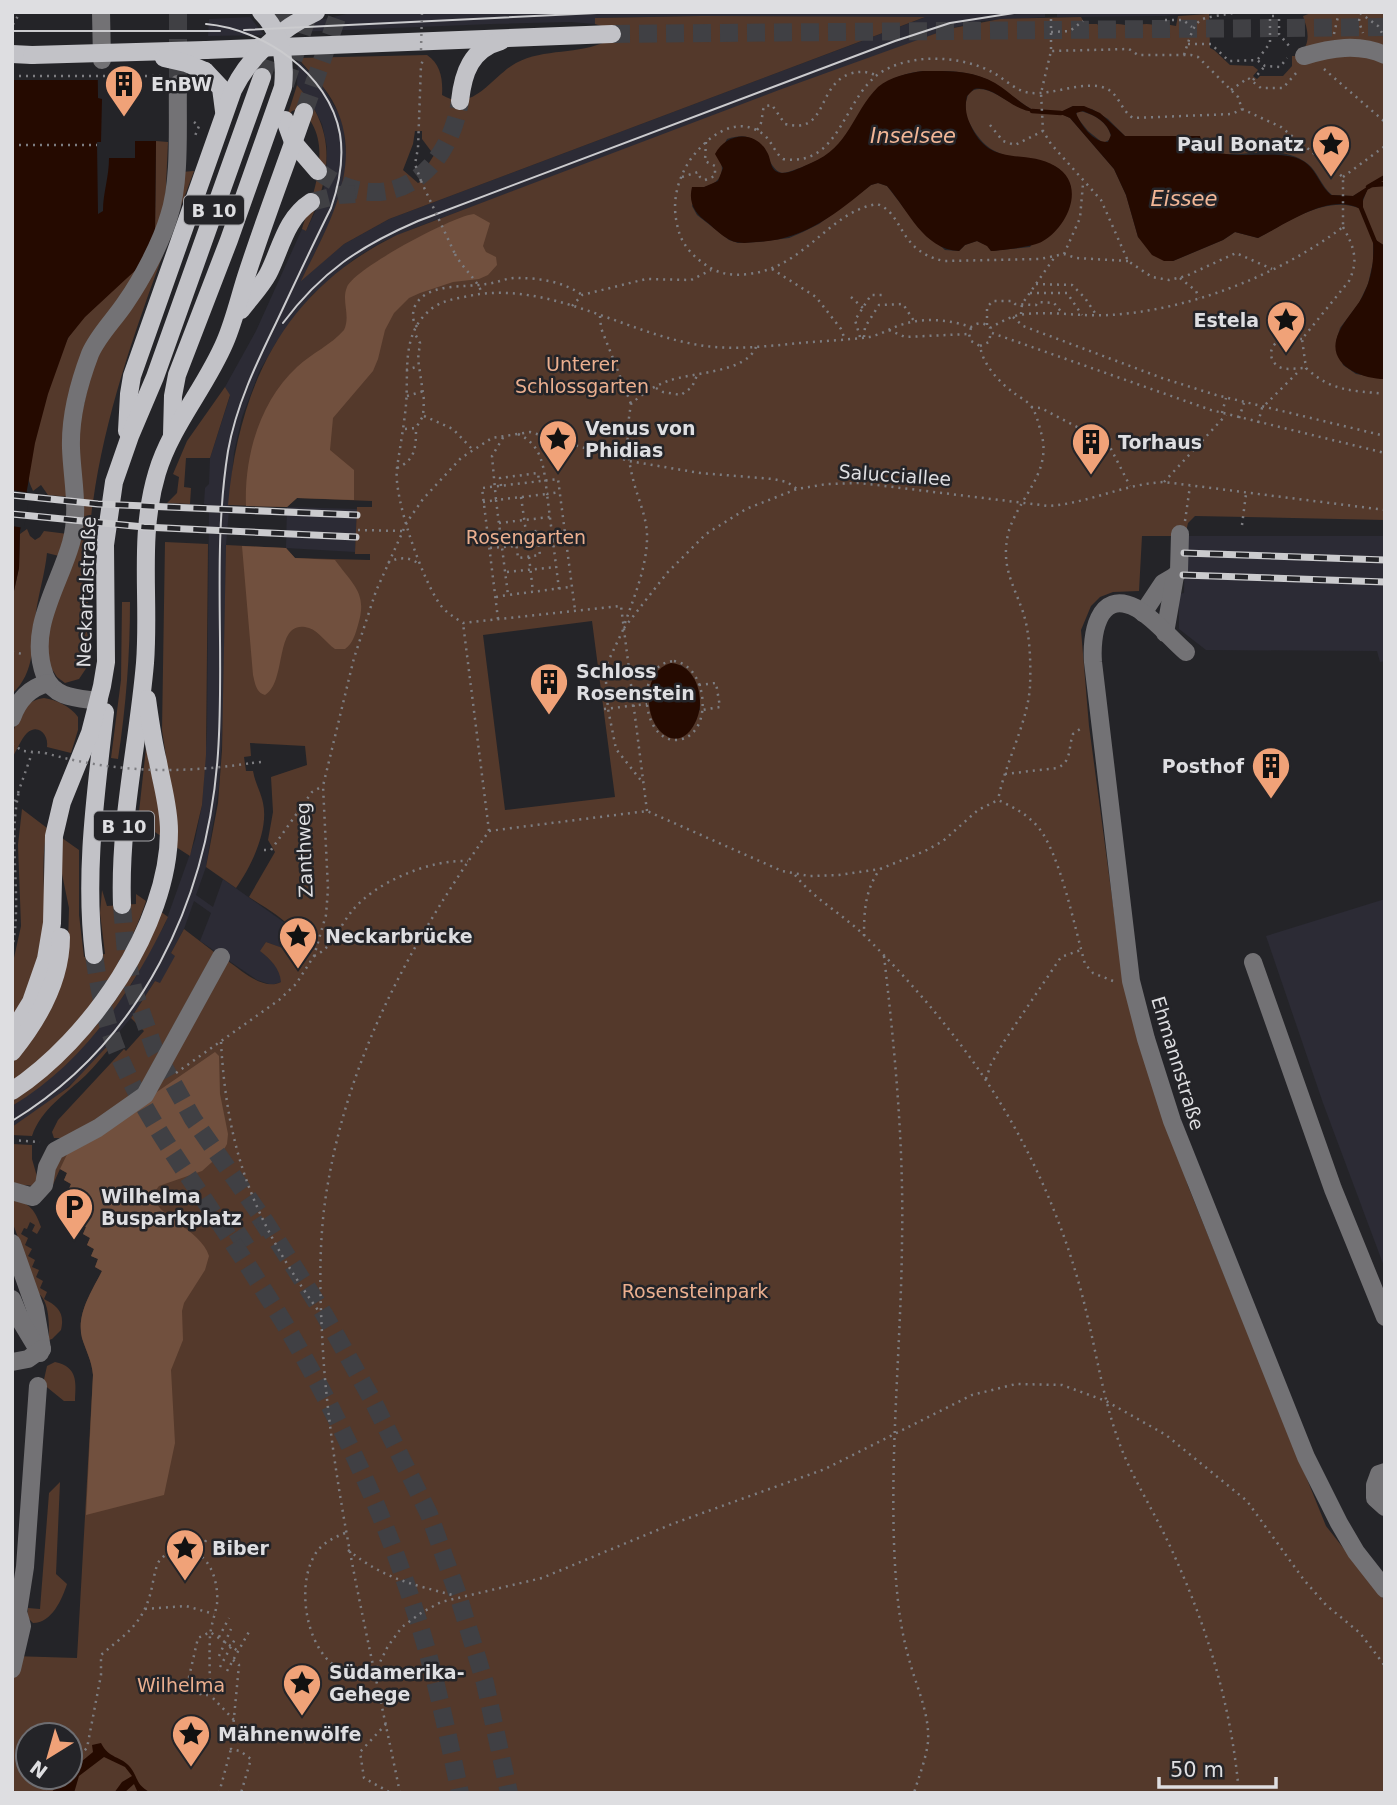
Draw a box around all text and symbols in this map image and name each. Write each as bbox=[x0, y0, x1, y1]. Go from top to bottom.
building icon: EnBW bbox=[103, 63, 145, 118]
place label: EnBW bbox=[151, 73, 212, 95]
place icon: Paul Bonatz bbox=[1310, 123, 1352, 178]
water label: Inselsee bbox=[870, 124, 956, 148]
place label: Paul Bonatz bbox=[1177, 133, 1304, 155]
water label: Eissee bbox=[1151, 187, 1217, 211]
road number: B 10 bbox=[184, 196, 244, 224]
place icon: Estela bbox=[1265, 299, 1307, 354]
place label: Estela bbox=[1193, 309, 1259, 331]
park label: Unterer Schlossgarten bbox=[515, 353, 649, 397]
place label: Venus von Phidias bbox=[585, 417, 696, 461]
place icon: Venus von Phidias bbox=[537, 418, 579, 473]
building icon: Torhaus bbox=[1070, 421, 1112, 476]
place label: Torhaus bbox=[1118, 431, 1202, 453]
street label: Salucciallee bbox=[838, 460, 952, 490]
street label: Neckartalstraße bbox=[72, 516, 100, 668]
park label: Rosengarten bbox=[466, 526, 586, 548]
place label: Schloss Rosenstein bbox=[576, 660, 695, 704]
building icon: Schloss Rosenstein bbox=[528, 661, 570, 716]
building icon: Posthof bbox=[1250, 745, 1292, 800]
place label: Posthof bbox=[1162, 755, 1245, 777]
street label: Zanthweg bbox=[291, 802, 317, 898]
road number: B 10 bbox=[94, 812, 154, 840]
place icon: Neckarbrücke bbox=[277, 915, 319, 970]
place label: Neckarbrücke bbox=[325, 925, 473, 947]
street label: Ehmannstraße bbox=[1147, 993, 1209, 1133]
place label: Wilhelma Busparkplatz bbox=[101, 1185, 242, 1229]
parking icon: Wilhelma Busparkplatz bbox=[53, 1186, 95, 1241]
park label: Rosensteinpark bbox=[622, 1280, 768, 1302]
place icon: Biber bbox=[164, 1527, 206, 1582]
place label: Biber bbox=[212, 1537, 269, 1559]
place label: Südamerika- Gehege bbox=[329, 1661, 465, 1705]
place icon: Südamerika- Gehege bbox=[281, 1662, 323, 1717]
park label: Wilhelma bbox=[137, 1674, 225, 1696]
place icon: Mähnenwölfe bbox=[170, 1713, 212, 1768]
north arrow bbox=[14, 1721, 84, 1791]
place label: Mähnenwölfe bbox=[218, 1723, 361, 1745]
scale bar bbox=[1159, 1745, 1276, 1789]
text: N bbox=[26, 1756, 52, 1783]
text: 50 m bbox=[1170, 1758, 1224, 1782]

